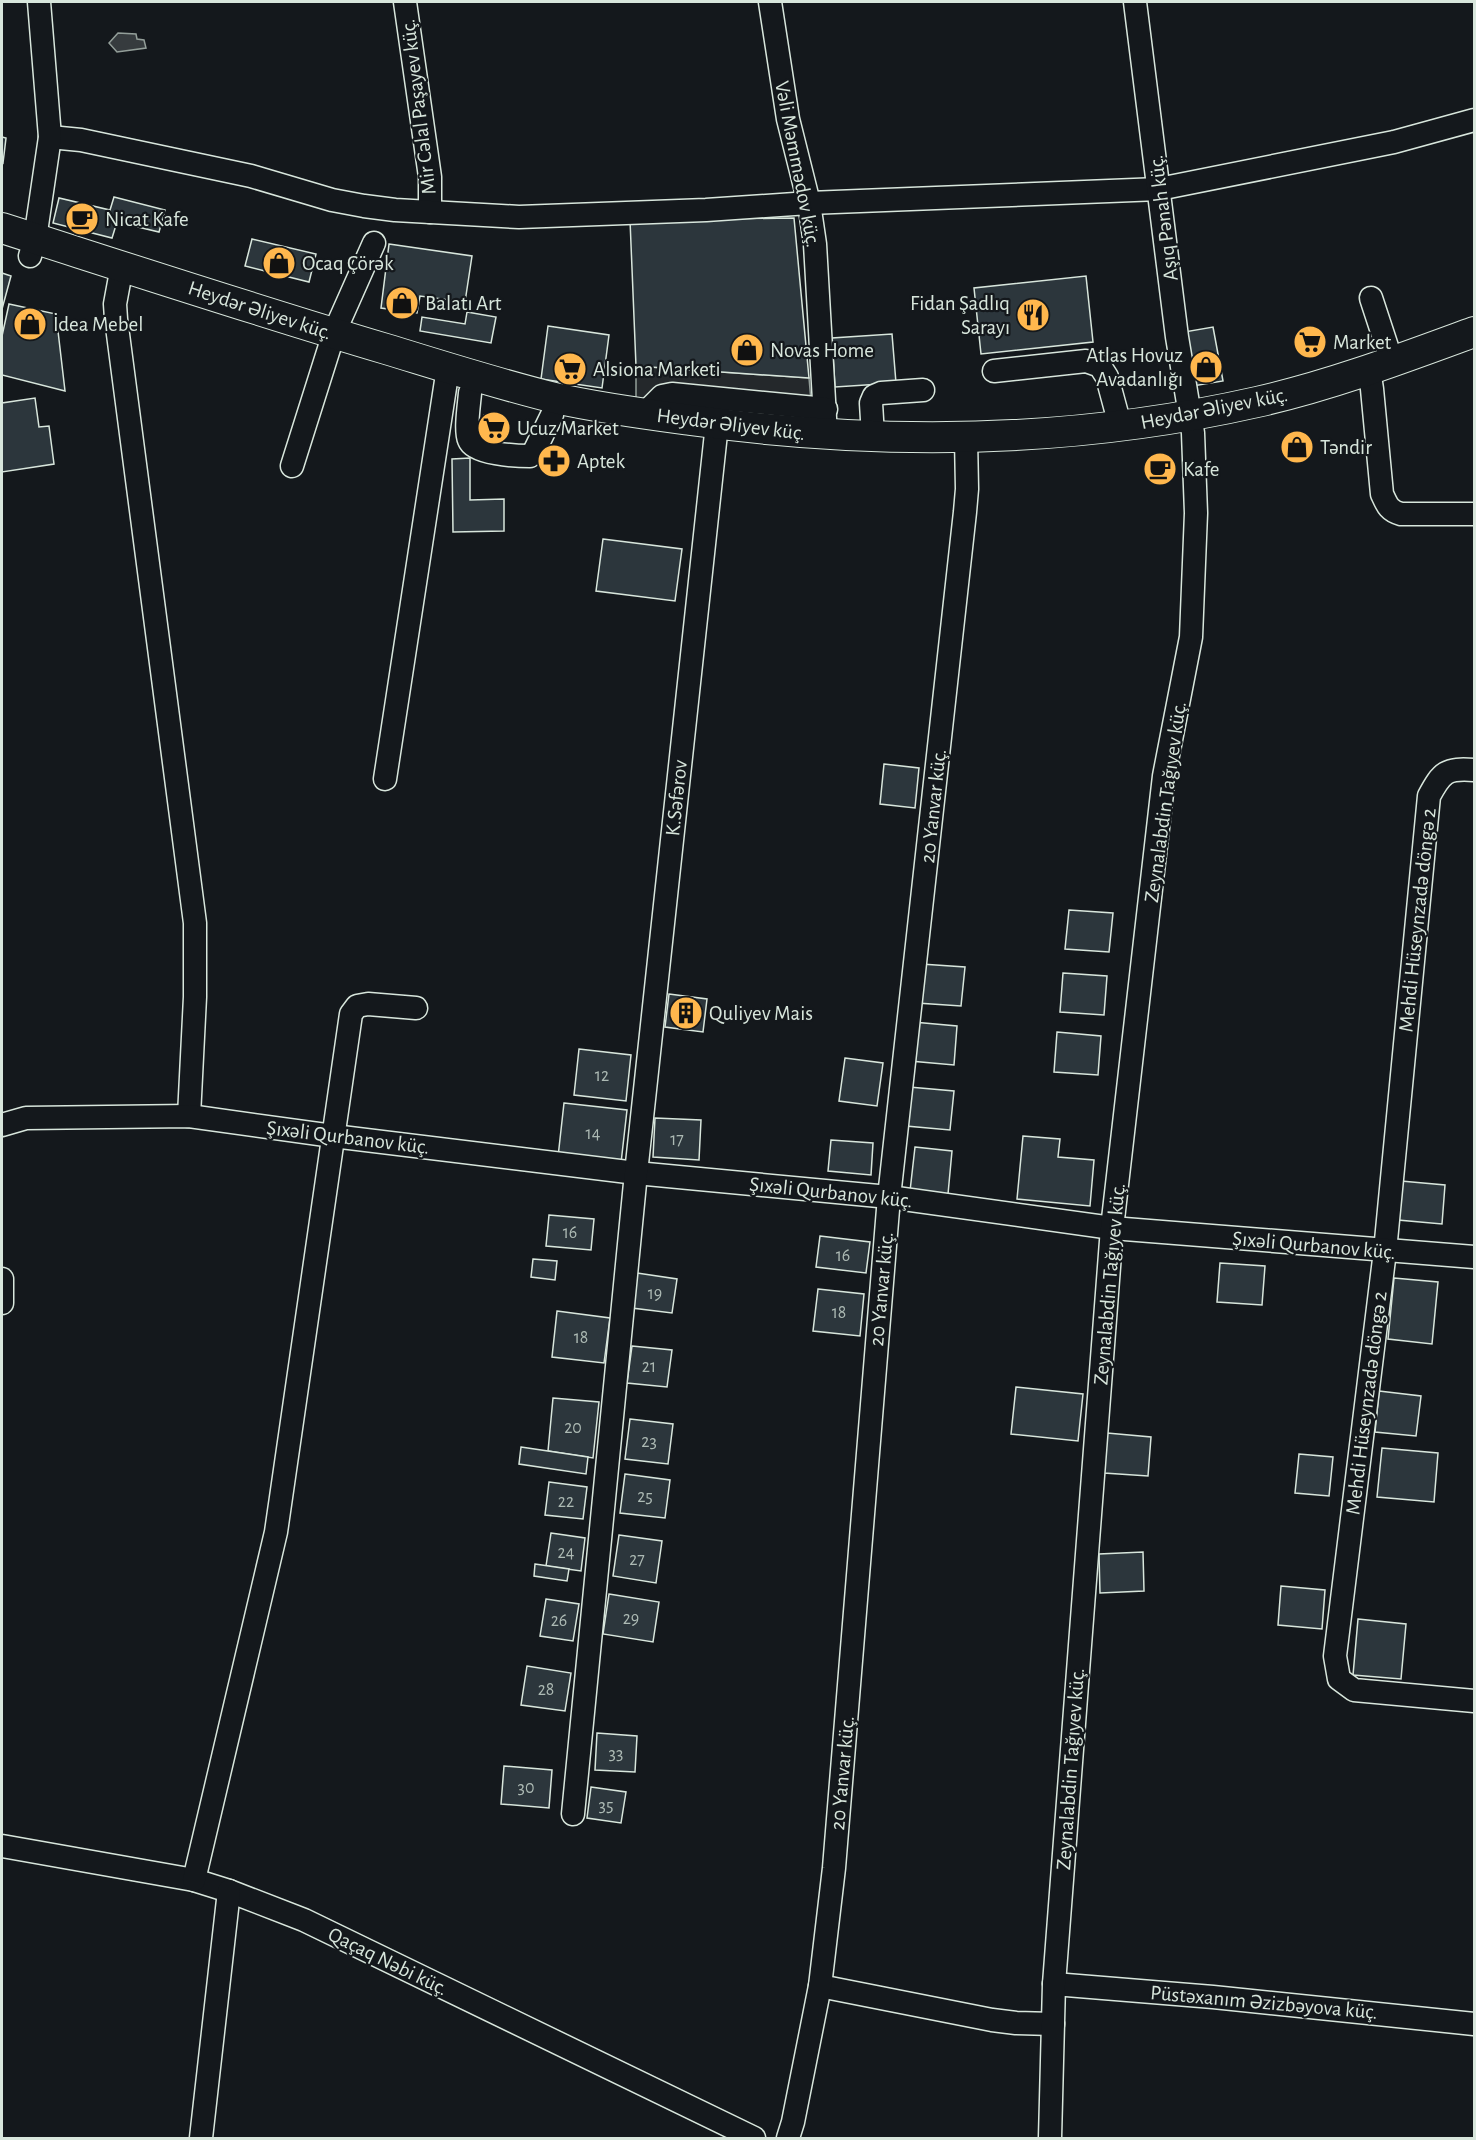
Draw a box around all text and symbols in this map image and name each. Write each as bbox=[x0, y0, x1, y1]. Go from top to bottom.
street label: Mir Cəlal Paşayev küç. bbox=[397, 18, 440, 196]
street label: Vəli Məmmədov küç. bbox=[771, 79, 824, 249]
street label: Aşıq Pənah küç. bbox=[1145, 154, 1182, 282]
cafe icon: Nicat Kafe bbox=[64, 201, 100, 237]
place label: Nicat Kafe bbox=[105, 209, 189, 230]
shop icon: Ocaq Çörək bbox=[261, 245, 297, 281]
place label: Ocaq Çörək bbox=[302, 253, 394, 274]
street label: Heydər Əliyev küç. bbox=[186, 277, 334, 344]
shop icon: Balatı Art bbox=[384, 285, 420, 321]
place label: Balatı Art bbox=[425, 293, 502, 314]
place label: Fidan Şadlıq Sarayı bbox=[910, 293, 1010, 338]
restaurant icon: Fidan Şadlıq Sarayı bbox=[1015, 297, 1051, 333]
shop icon: İdea Mebel bbox=[12, 306, 48, 342]
place label: İdea Mebel bbox=[53, 313, 143, 335]
supermarket icon: Market bbox=[1292, 324, 1328, 360]
shop icon: Novas Home bbox=[729, 332, 765, 368]
place label: Market bbox=[1333, 332, 1392, 353]
place label: Novas Home bbox=[770, 340, 874, 361]
place label: Atlas Hovuz Avadanlığı bbox=[1086, 345, 1183, 390]
shop icon: Atlas Hovuz Avadanlığı bbox=[1188, 349, 1224, 385]
supermarket icon: Alsiona Marketi bbox=[552, 351, 588, 387]
place label: Alsiona Marketi bbox=[593, 359, 721, 380]
street label: Heydər Əliyev küç. bbox=[1139, 384, 1289, 433]
street label: Heydər Əliyev küç. bbox=[656, 405, 806, 444]
supermarket icon: Ucuz Market bbox=[476, 410, 512, 446]
place label: Ucuz Market bbox=[517, 418, 619, 439]
shop icon: Təndir bbox=[1279, 429, 1315, 465]
place label: Təndir bbox=[1320, 437, 1372, 458]
pharmacy icon: Aptek bbox=[536, 443, 572, 479]
place label: Aptek bbox=[577, 451, 625, 472]
cafe icon: Kafe bbox=[1142, 451, 1178, 487]
place label: Kafe bbox=[1183, 459, 1219, 480]
street label: Zeynalabdin Tağıyev küç. bbox=[1141, 700, 1190, 904]
street label: 20 Yanvar küç. bbox=[917, 748, 950, 864]
street label: K.Səfərov bbox=[662, 759, 691, 837]
street label: Mehdi Hüseynzadə döngə 2 bbox=[1395, 807, 1440, 1033]
building icon: Quliyev Mais bbox=[668, 995, 704, 1031]
place label: Quliyev Mais bbox=[709, 1003, 813, 1024]
house number: 12 bbox=[595, 1067, 609, 1085]
street label: Şıxəli Qurbanov küç. bbox=[265, 1117, 431, 1158]
house number: 14 bbox=[586, 1125, 601, 1143]
house number: 17 bbox=[670, 1131, 684, 1149]
street label: Şıxəli Qurbanov küç. bbox=[748, 1173, 914, 1212]
street label: Zeynalabdin Tağıyev küç. bbox=[1090, 1182, 1129, 1386]
house number: 16 bbox=[563, 1224, 577, 1242]
street label: Şıxəli Qurbanov küç. bbox=[1231, 1228, 1396, 1263]
street label: 20 Yanvar küç. bbox=[866, 1231, 897, 1347]
house number: 16 bbox=[836, 1247, 850, 1265]
house number: 19 bbox=[648, 1285, 662, 1303]
street label: Mehdi Hüseynzadə döngə 2 bbox=[1342, 1290, 1391, 1516]
house number: 18 bbox=[832, 1304, 846, 1322]
house number: 18 bbox=[574, 1329, 588, 1347]
house number: 21 bbox=[642, 1358, 656, 1376]
house number: 20 bbox=[564, 1419, 582, 1437]
house number: 23 bbox=[641, 1433, 657, 1451]
house number: 25 bbox=[637, 1488, 653, 1506]
house number: 22 bbox=[558, 1493, 574, 1511]
house number: 24 bbox=[558, 1544, 575, 1562]
house number: 27 bbox=[629, 1551, 645, 1569]
house number: 29 bbox=[623, 1610, 639, 1628]
house number: 26 bbox=[551, 1612, 567, 1630]
street label: Zeynalabdin Tağıyev küç. bbox=[1053, 1667, 1088, 1871]
house number: 28 bbox=[538, 1681, 554, 1699]
street label: 20 Yanvar küç. bbox=[827, 1715, 858, 1831]
house number: 33 bbox=[609, 1745, 623, 1763]
house number: 30 bbox=[518, 1779, 534, 1797]
house number: 35 bbox=[599, 1797, 613, 1815]
street label: Qaçaq Nəbi küç. bbox=[325, 1923, 451, 1999]
street label: Püstəxanım Əzizbəyova küç. bbox=[1149, 1982, 1378, 2023]

